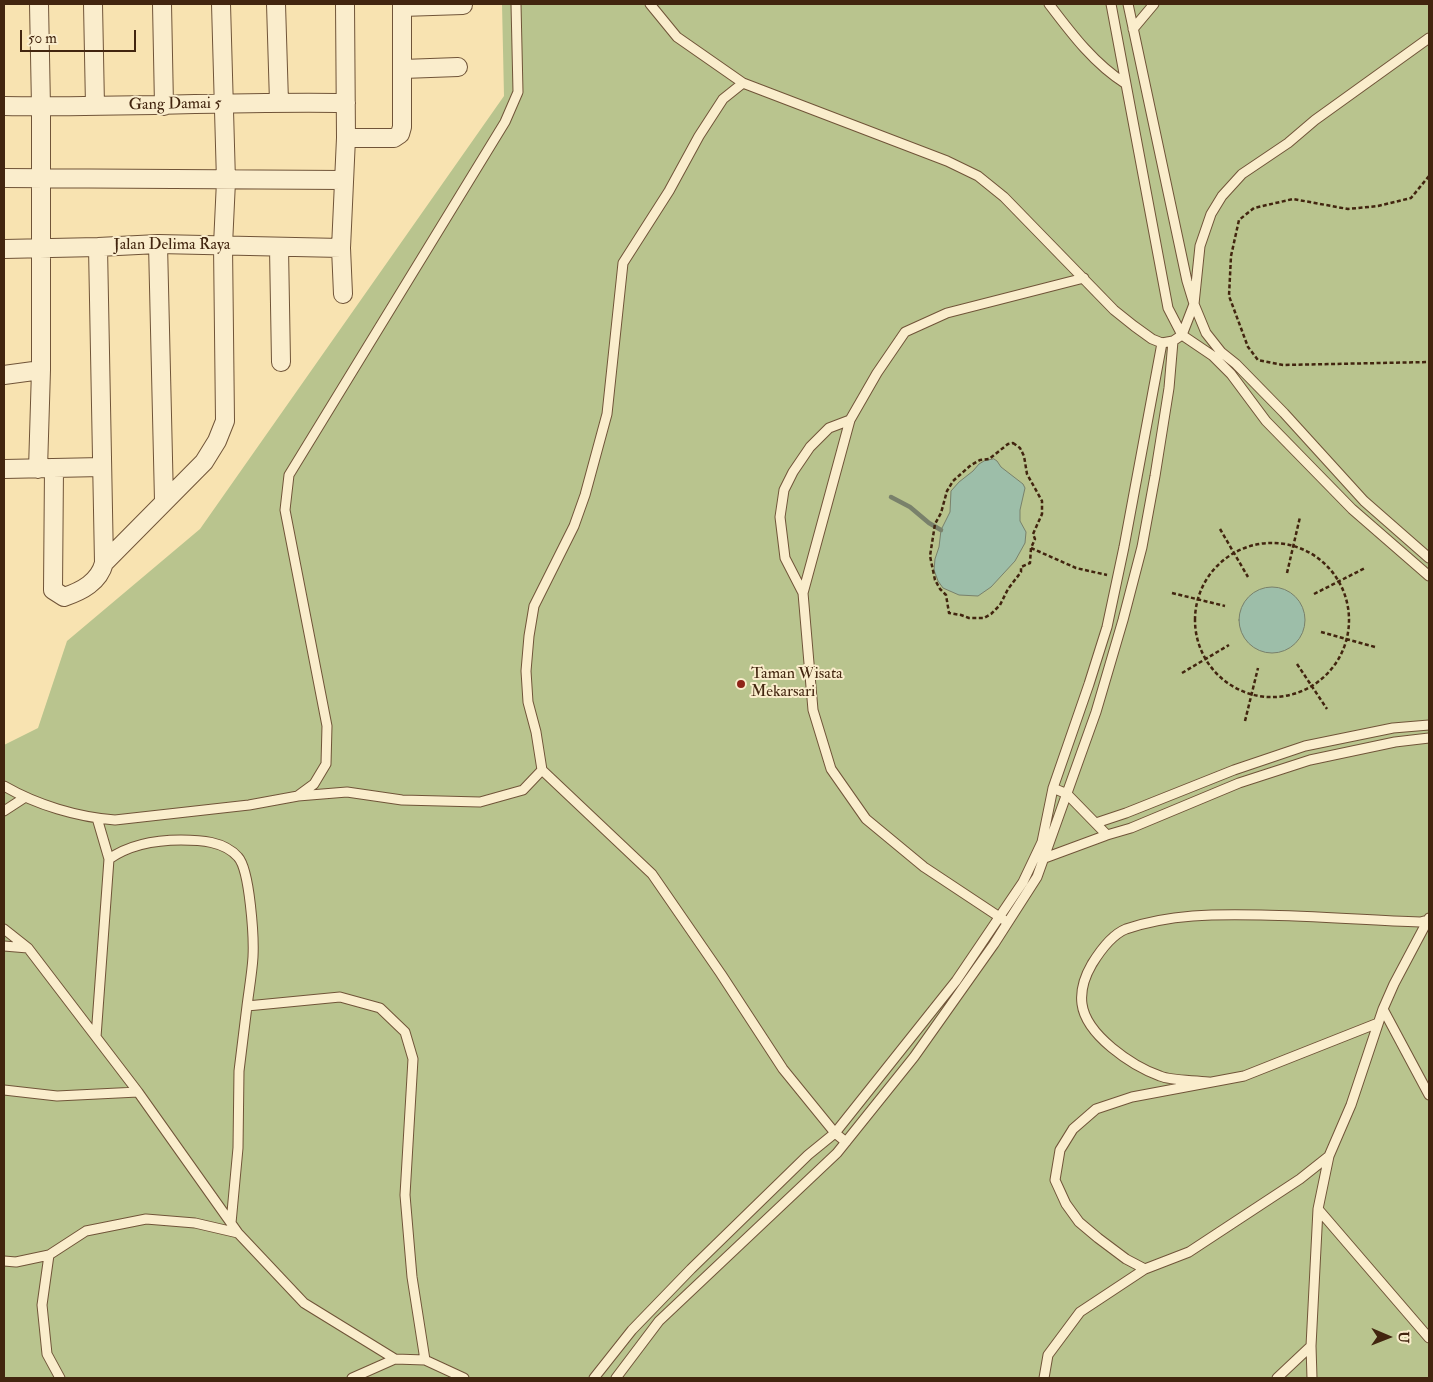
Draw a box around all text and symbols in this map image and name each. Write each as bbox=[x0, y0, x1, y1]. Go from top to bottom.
scale bar bbox=[22, 20, 139, 52]
text: 50 m bbox=[28, 29, 57, 48]
street label: Gang Damai 5 bbox=[128, 95, 222, 115]
street label: Jalan Delima Raya bbox=[114, 236, 230, 256]
place label: Taman Wisata Mekarsari bbox=[751, 665, 843, 703]
marker: Taman Wisata Mekarsari bbox=[735, 678, 747, 690]
north arrow bbox=[1363, 1312, 1413, 1362]
text: U bbox=[1395, 1331, 1412, 1343]

